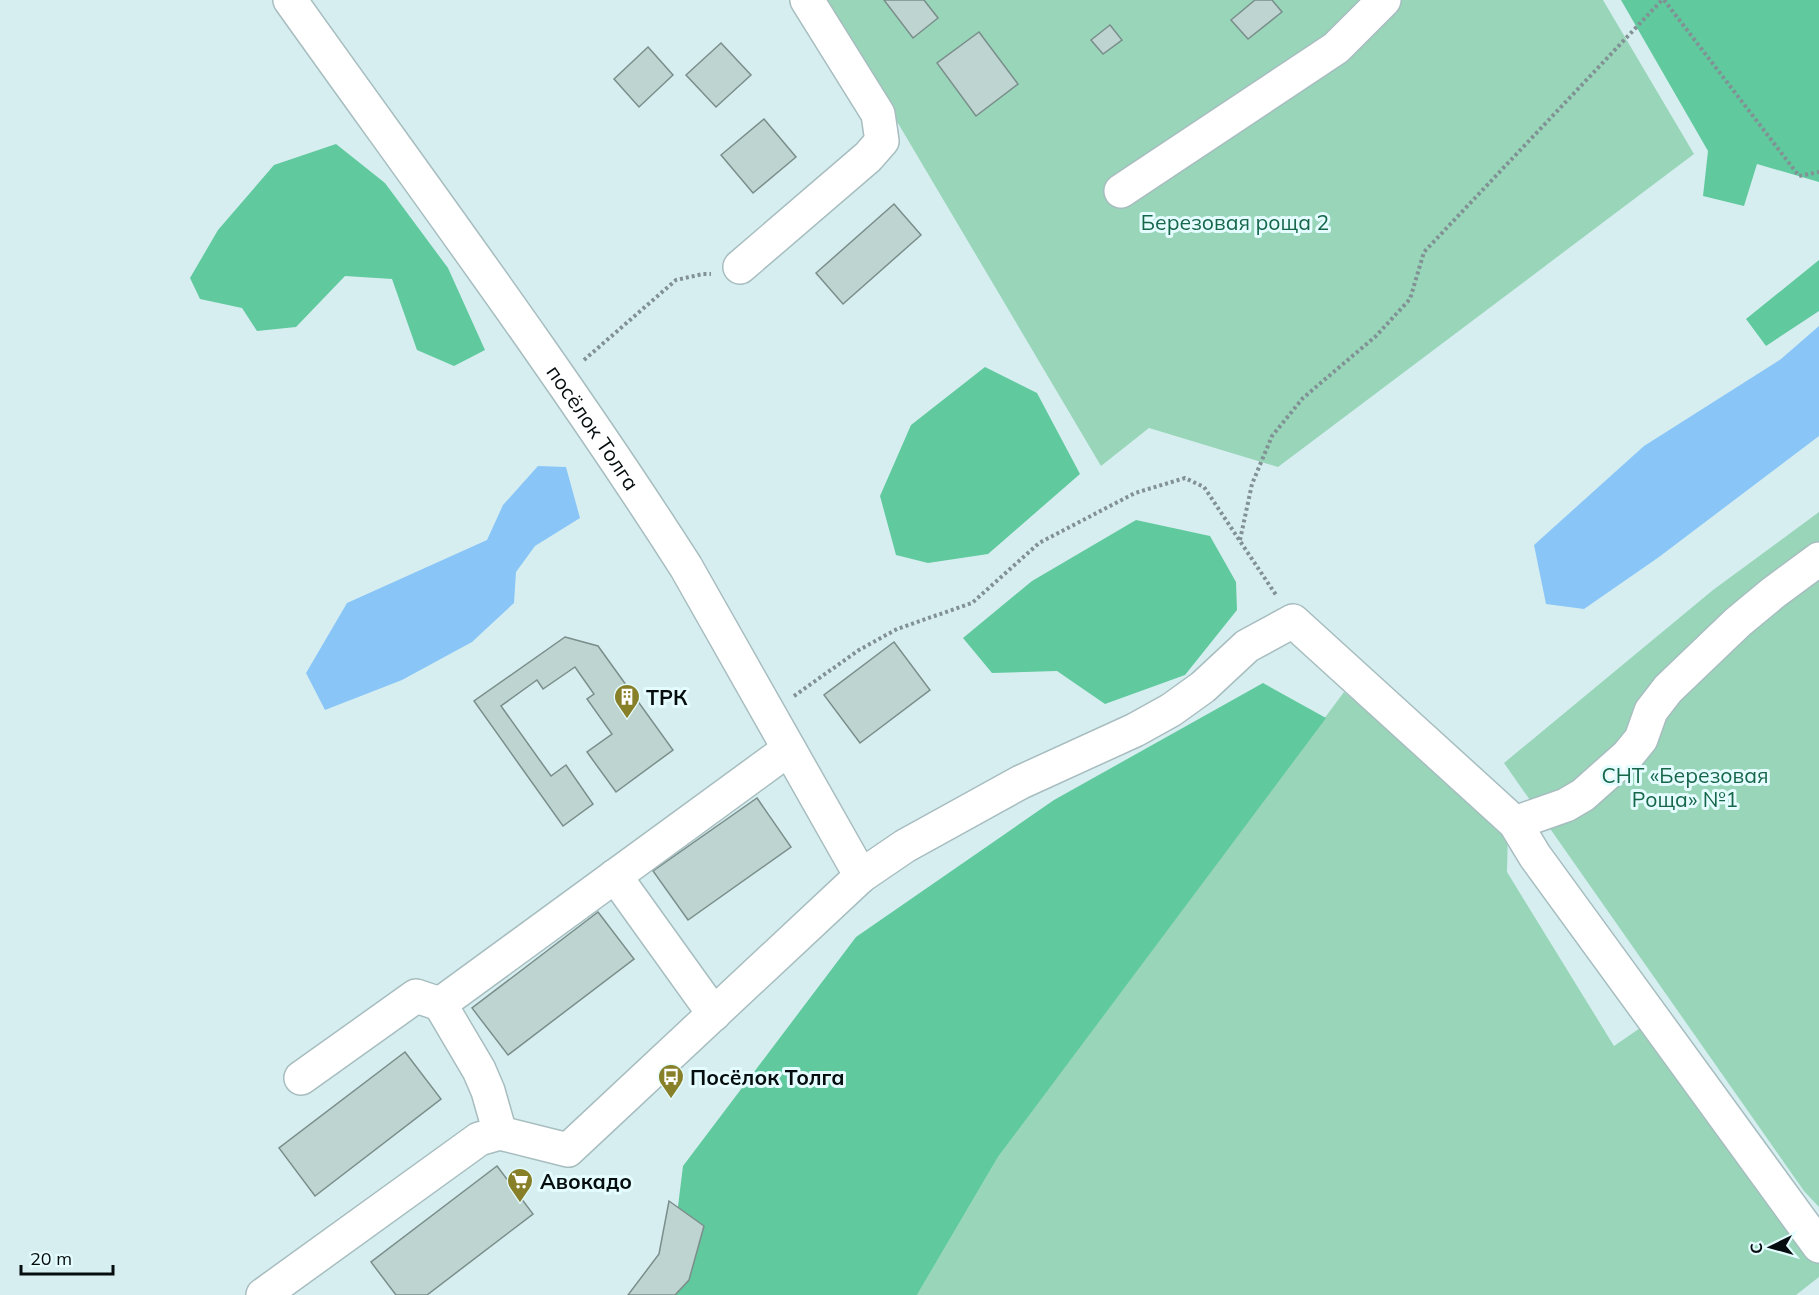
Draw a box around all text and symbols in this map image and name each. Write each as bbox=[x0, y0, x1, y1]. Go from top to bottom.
park label: Березовая роща 2 bbox=[1141, 209, 1329, 235]
street label: посёлок Толга bbox=[541, 360, 645, 495]
building icon: ТРК bbox=[612, 682, 642, 720]
place label: ТРК bbox=[646, 684, 688, 710]
park label: СНТ «Березовая Роща» №1 bbox=[1601, 762, 1769, 812]
bus stop icon: Посёлок Толга bbox=[656, 1062, 686, 1100]
place label: Посёлок Толга bbox=[690, 1064, 845, 1090]
supermarket icon: Авокадо bbox=[505, 1166, 535, 1204]
place label: Авокадо bbox=[540, 1168, 632, 1194]
north arrow bbox=[1741, 1217, 1801, 1277]
scale bar bbox=[21, 1238, 112, 1276]
text: С bbox=[1746, 1242, 1766, 1255]
text: 20 m bbox=[30, 1247, 72, 1270]

